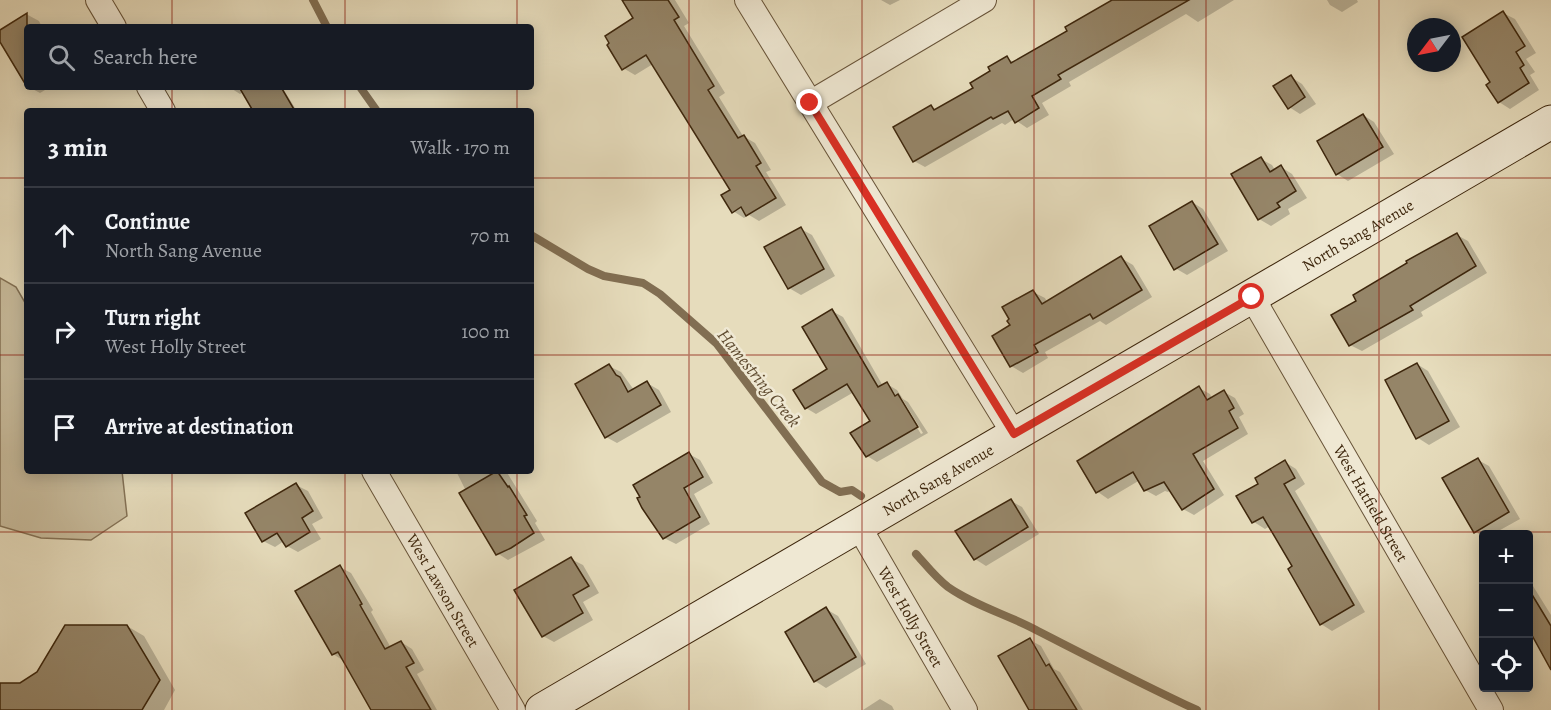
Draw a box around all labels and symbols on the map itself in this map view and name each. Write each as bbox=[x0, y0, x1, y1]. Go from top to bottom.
north arrow bbox=[1407, 18, 1461, 72]
route end bbox=[796, 89, 822, 115]
street label: North Sang Avenue bbox=[1298, 194, 1418, 277]
route start bbox=[1238, 283, 1264, 309]
water label: Hamestring Creek bbox=[712, 324, 806, 432]
street label: North Sang Avenue bbox=[878, 439, 998, 521]
street label: West Hatfield Street bbox=[1327, 440, 1413, 566]
street label: West Lawson Street bbox=[400, 529, 484, 652]
street label: West Holly Street bbox=[872, 562, 948, 672]

